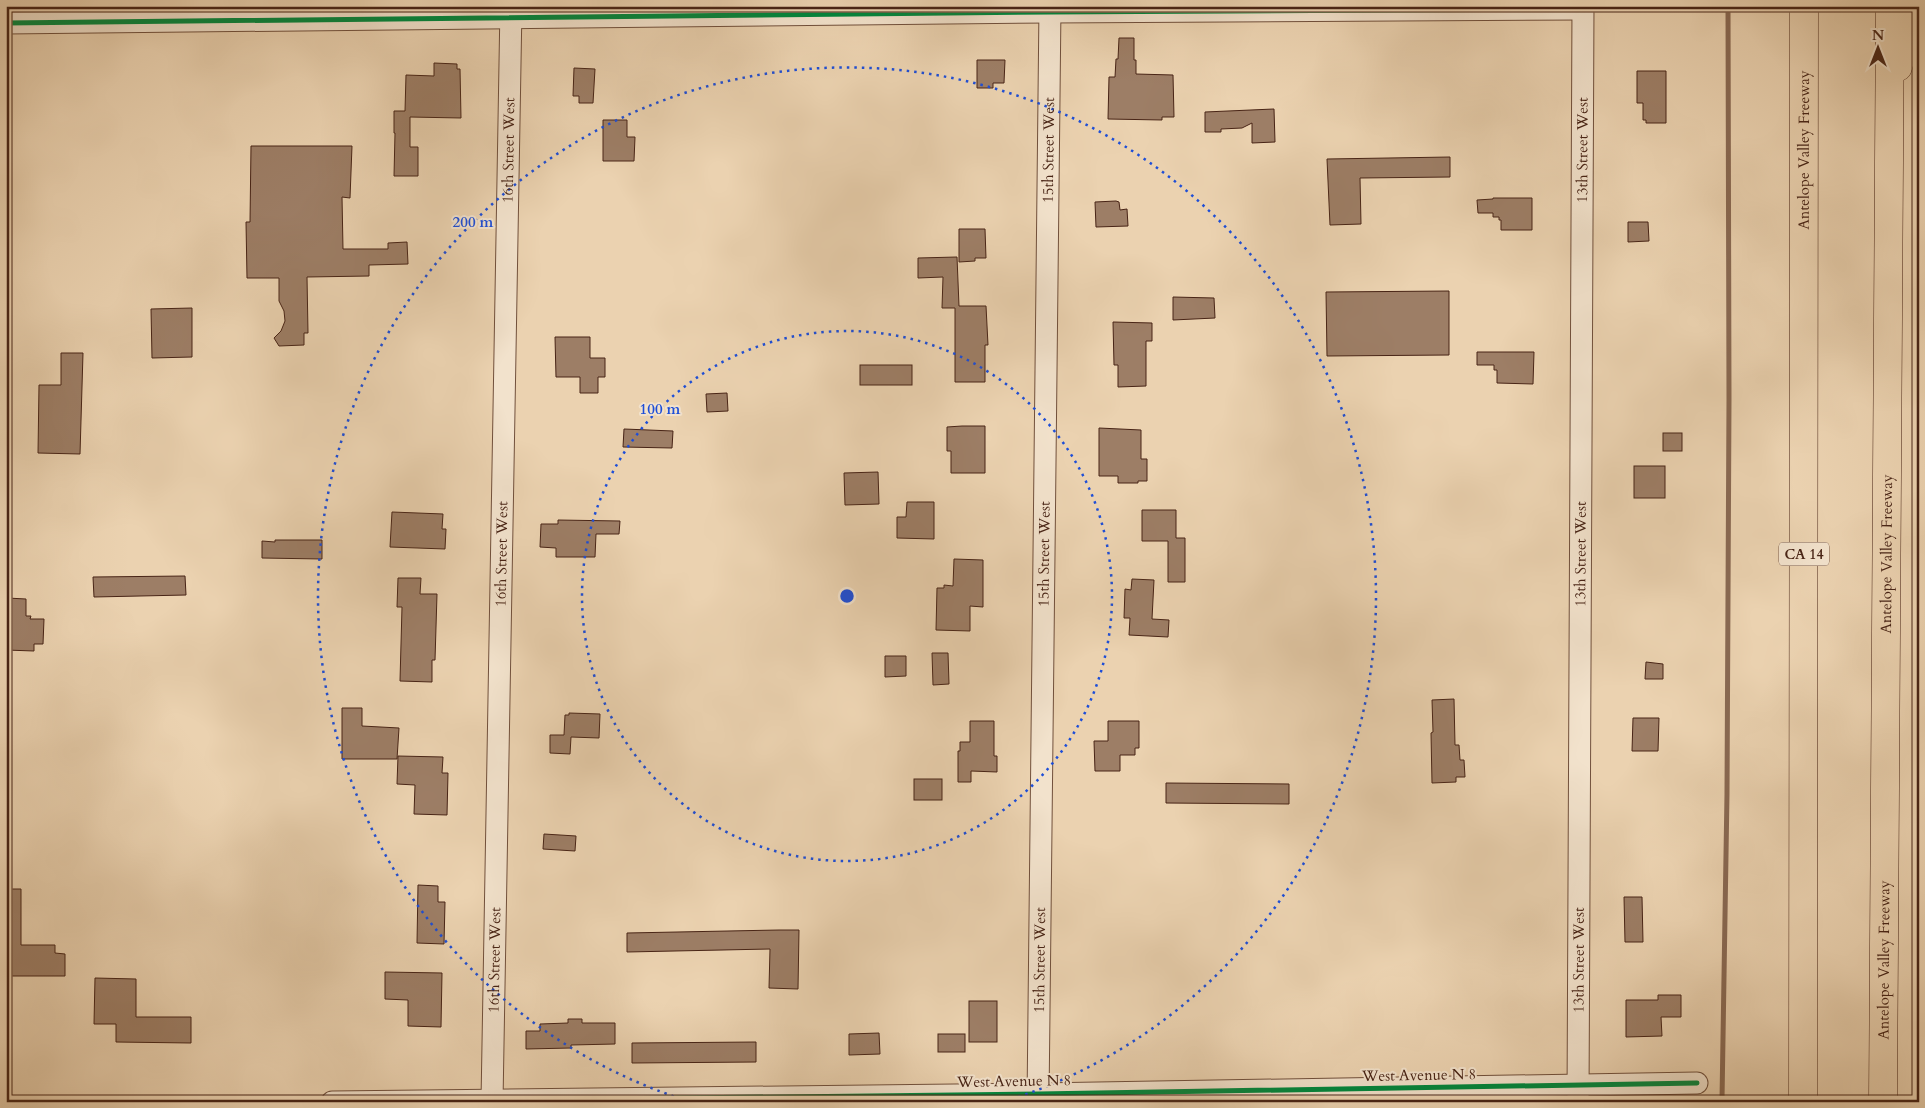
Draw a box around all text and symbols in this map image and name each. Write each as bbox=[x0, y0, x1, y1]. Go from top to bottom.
north arrow bbox=[1852, 22, 1902, 72]
text: N bbox=[1872, 26, 1884, 45]
street label: Antelope Valley Freeway bbox=[1794, 70, 1814, 230]
street label: 16th Street West bbox=[498, 97, 519, 203]
street label: 15th Street West bbox=[1038, 97, 1059, 203]
street label: 13th Street West bbox=[1572, 97, 1593, 203]
text: 200 m bbox=[453, 212, 494, 232]
text: 100 m bbox=[640, 399, 681, 419]
street label: Antelope Valley Freeway bbox=[1876, 474, 1897, 634]
street label: 16th Street West bbox=[491, 501, 512, 607]
street label: 15th Street West bbox=[1033, 501, 1055, 607]
street label: 13th Street West bbox=[1570, 501, 1591, 607]
road number: CA 14 bbox=[1779, 542, 1829, 566]
centre of rings bbox=[838, 587, 856, 605]
street label: Antelope Valley Freeway bbox=[1873, 880, 1894, 1040]
street label: 16th Street West bbox=[484, 907, 505, 1013]
street label: 15th Street West bbox=[1029, 907, 1050, 1013]
street label: 13th Street West bbox=[1568, 907, 1589, 1013]
street label: West Avenue N 8 bbox=[1361, 1064, 1476, 1086]
street label: West Avenue N 8 bbox=[956, 1070, 1071, 1092]

